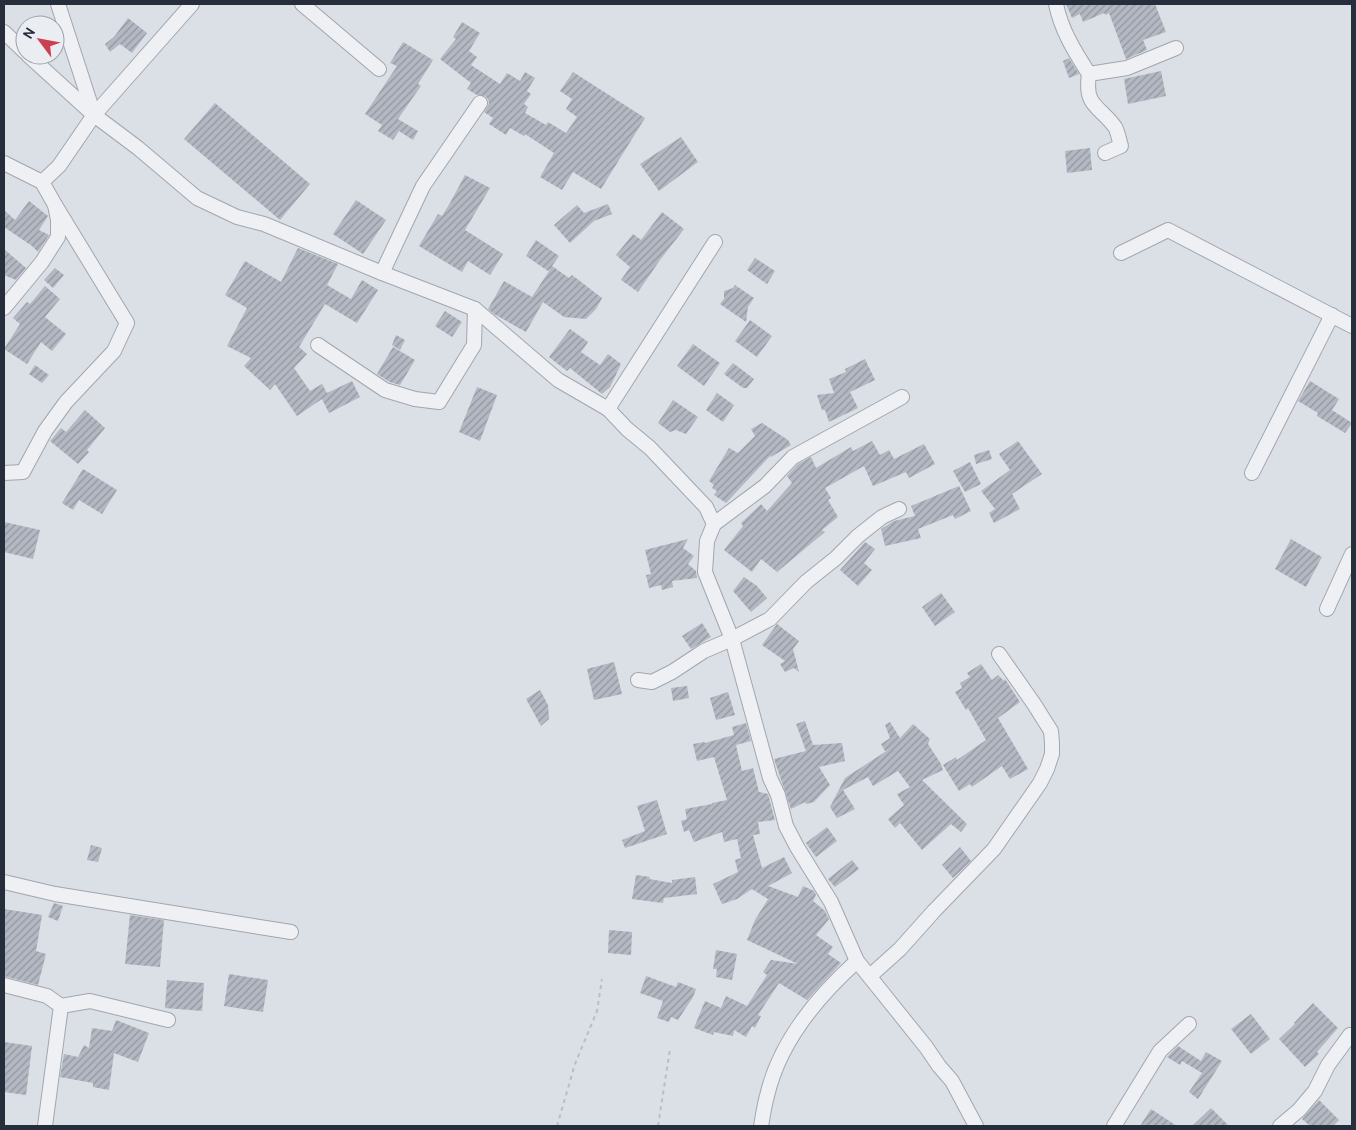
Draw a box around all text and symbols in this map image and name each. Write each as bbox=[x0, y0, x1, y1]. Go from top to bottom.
north arrow bbox=[15, 15, 65, 65]
text: N bbox=[19, 24, 39, 42]

